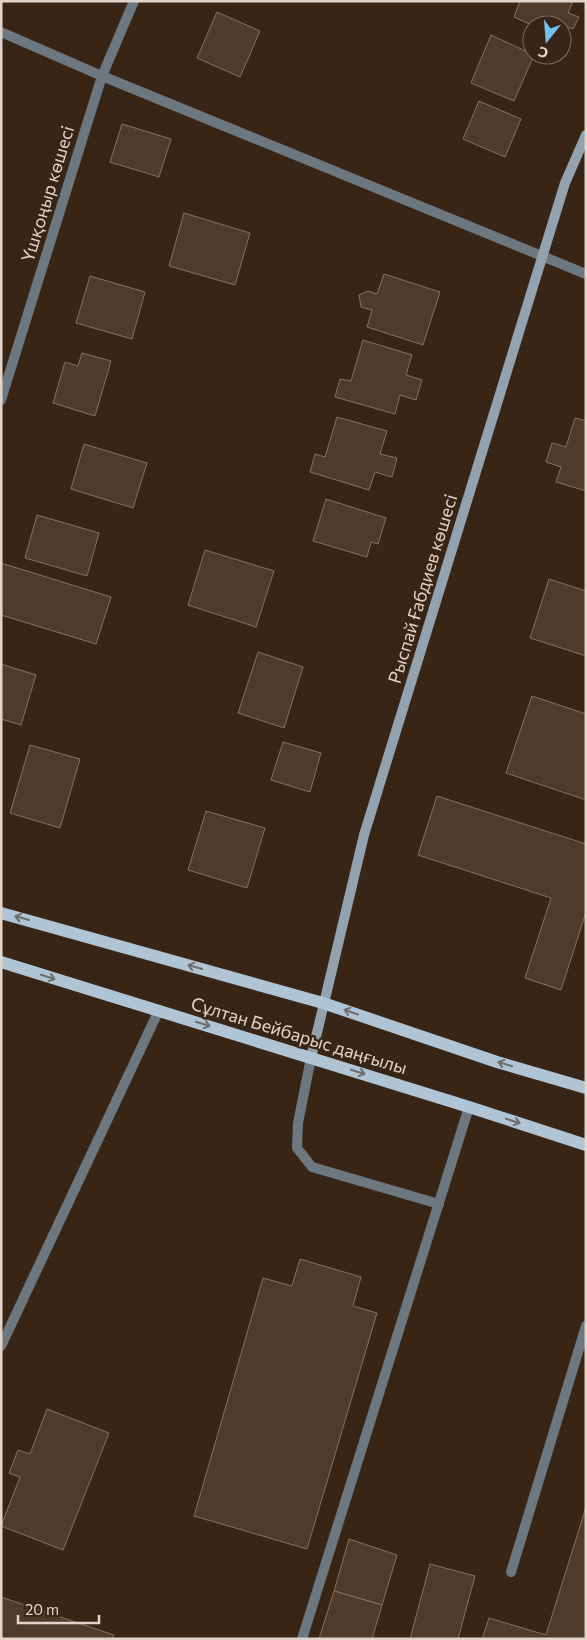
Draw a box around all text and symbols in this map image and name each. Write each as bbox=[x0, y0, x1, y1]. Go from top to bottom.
north arrow bbox=[522, 15, 572, 65]
text: С bbox=[536, 43, 550, 62]
street label: Үшқоңыр көшесі bbox=[16, 123, 78, 265]
street label: Рыспай Ғабдиев көшесі bbox=[383, 491, 461, 686]
one-way arrow bbox=[15, 913, 31, 923]
one-way arrow bbox=[188, 962, 204, 971]
one-way arrow bbox=[40, 972, 56, 982]
street label: Сұлтан Бейбарыс даңғылы bbox=[189, 992, 410, 1078]
one-way arrow bbox=[344, 1007, 360, 1017]
one-way arrow bbox=[195, 1020, 211, 1030]
one-way arrow bbox=[498, 1059, 514, 1069]
one-way arrow bbox=[350, 1068, 366, 1078]
one-way arrow bbox=[505, 1117, 521, 1126]
scale bar bbox=[18, 1592, 99, 1624]
text: 20 m bbox=[25, 1600, 59, 1618]

